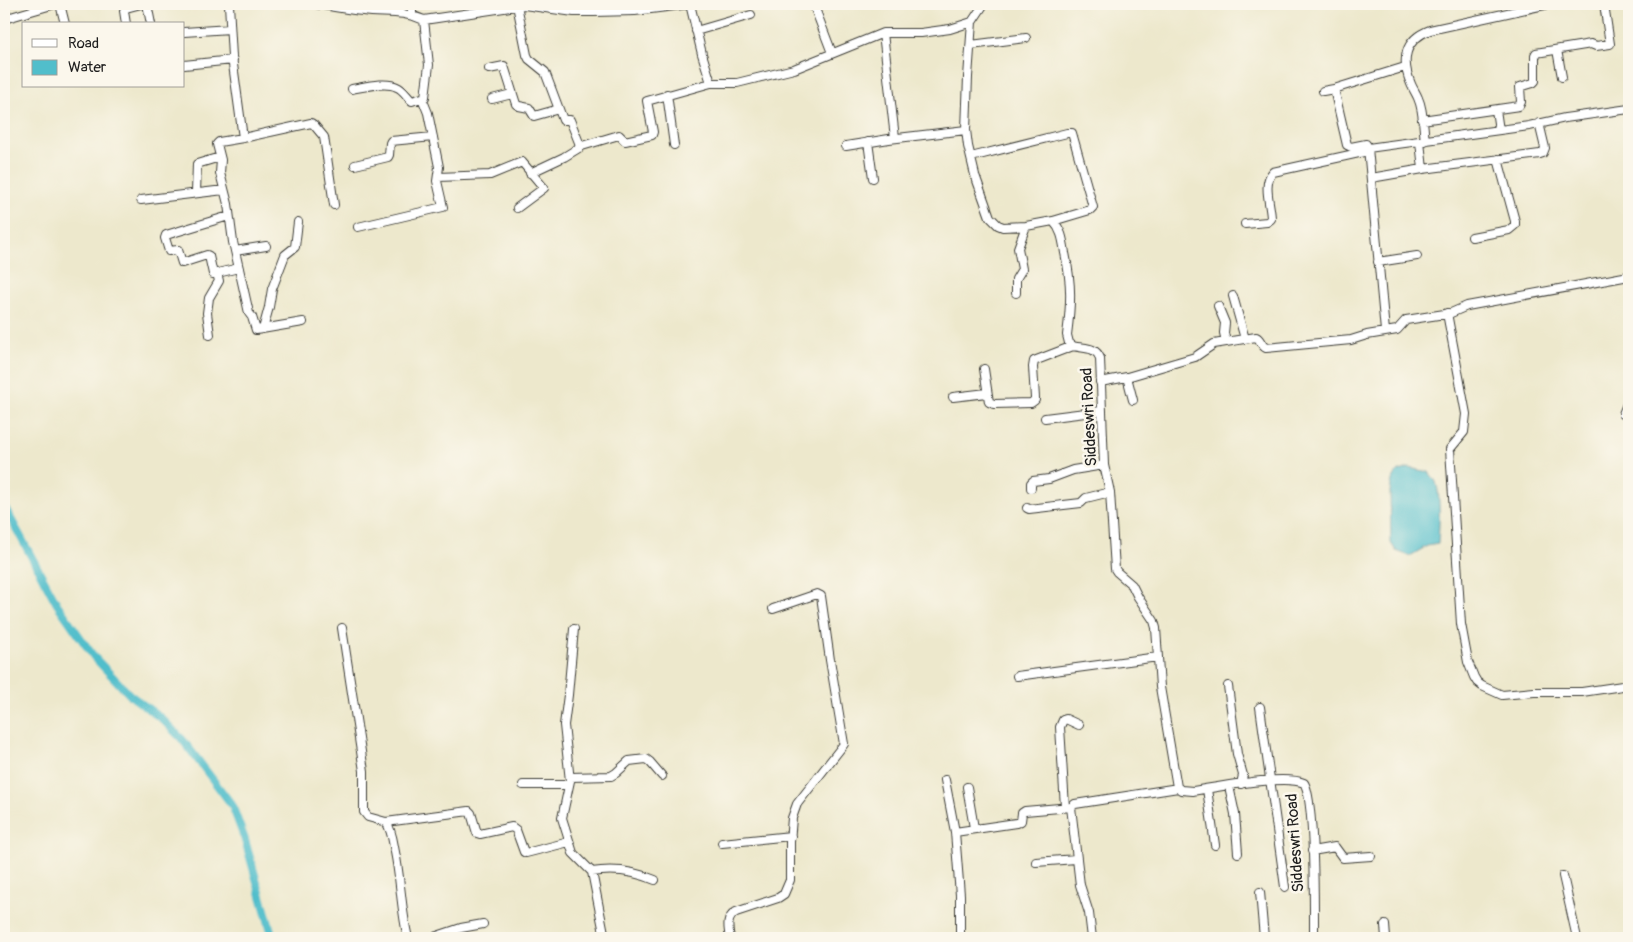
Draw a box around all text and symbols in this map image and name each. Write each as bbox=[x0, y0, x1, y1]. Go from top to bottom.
legend bbox=[22, 22, 185, 88]
text: Road bbox=[68, 34, 99, 53]
text: Water bbox=[68, 58, 107, 77]
street label: Siddeswri Road bbox=[1076, 367, 1102, 467]
street label: Siddeswri Road bbox=[1282, 793, 1308, 893]

